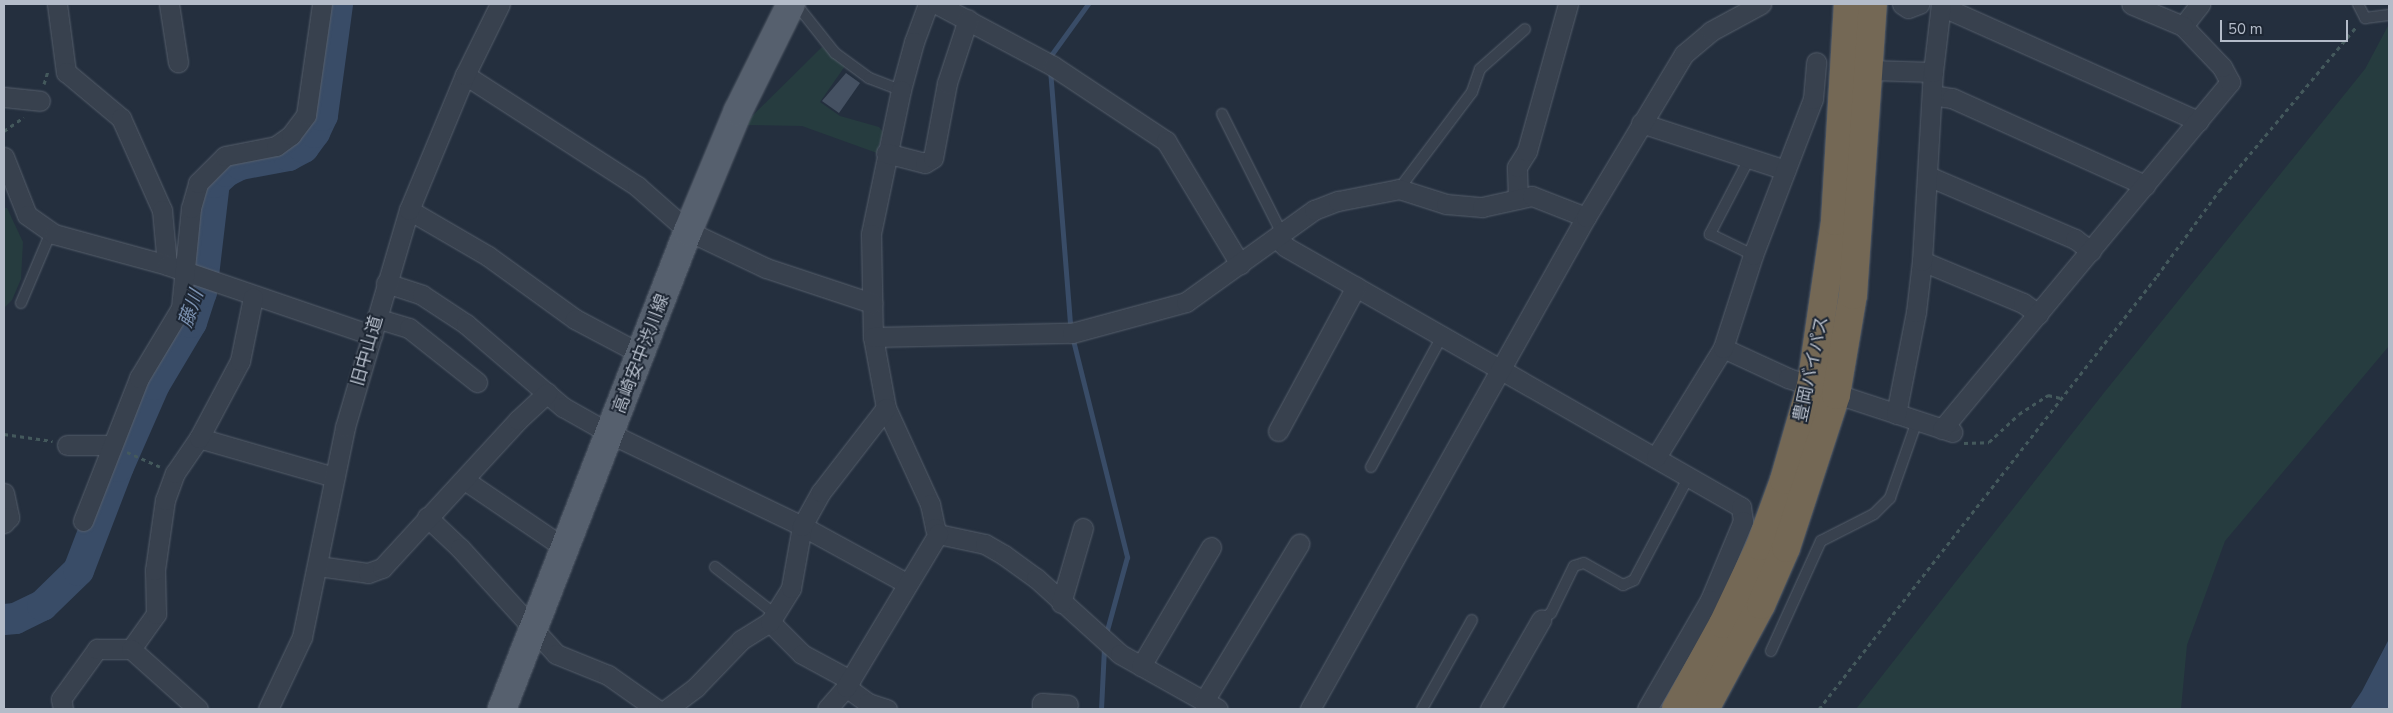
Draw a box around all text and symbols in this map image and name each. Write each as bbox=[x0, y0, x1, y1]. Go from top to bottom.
scale bar bbox=[2223, 10, 2350, 42]
text: 50 m bbox=[2228, 19, 2263, 39]
water label: 藤川 bbox=[175, 287, 209, 331]
street label: 高崎安中渋川線 bbox=[608, 291, 674, 417]
street label: 旧中山道 bbox=[347, 313, 387, 389]
street label: 豊岡バイパス bbox=[1789, 314, 1833, 424]

